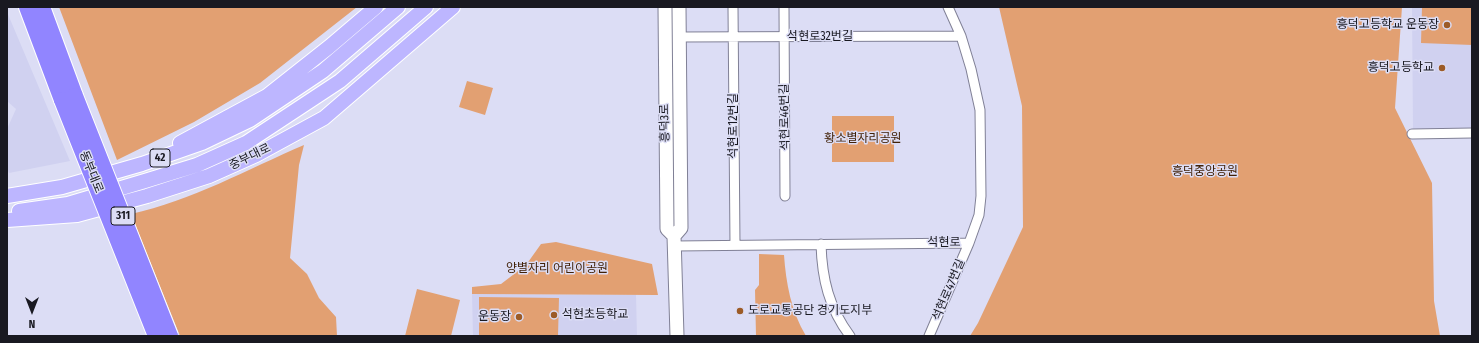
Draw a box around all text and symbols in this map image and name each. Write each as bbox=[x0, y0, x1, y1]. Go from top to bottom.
place label: 흥덕고등학교 운동장 bbox=[1337, 18, 1439, 32]
marker: 흥덕고등학교 운동장 bbox=[1442, 20, 1452, 30]
street label: 석현로32번길 bbox=[787, 30, 853, 44]
place label: 흥덕고등학교 bbox=[1368, 61, 1434, 75]
marker: 흥덕고등학교 bbox=[1437, 63, 1447, 73]
street label: 석현로46번길 bbox=[777, 83, 793, 151]
street label: 석현로12번길 bbox=[727, 93, 741, 159]
street label: 흥덕3로 bbox=[657, 104, 673, 142]
park label: 황소별자리공원 bbox=[824, 132, 902, 146]
street label: 중부대로 bbox=[227, 141, 273, 173]
street label: 동부대로 bbox=[76, 149, 106, 195]
road number: 42 bbox=[150, 149, 170, 167]
park label: 흥덕중앙공원 bbox=[1172, 165, 1238, 179]
road number: 311 bbox=[111, 207, 135, 225]
street label: 석현로 bbox=[927, 236, 961, 250]
street label: 석현로47번길 bbox=[930, 257, 968, 323]
park label: 양별자리 어린이공원 bbox=[506, 262, 608, 276]
north arrow bbox=[12, 291, 52, 331]
place label: 도로교통공단 경기도지부 bbox=[748, 304, 872, 318]
marker: 도로교통공단 경기도지부 bbox=[735, 306, 745, 316]
place label: 석현초등학교 bbox=[562, 308, 628, 322]
place label: 운동장 bbox=[478, 310, 511, 324]
marker: 석현초등학교 bbox=[549, 310, 559, 320]
marker: 운동장 bbox=[514, 312, 524, 322]
text: N bbox=[29, 317, 35, 330]

